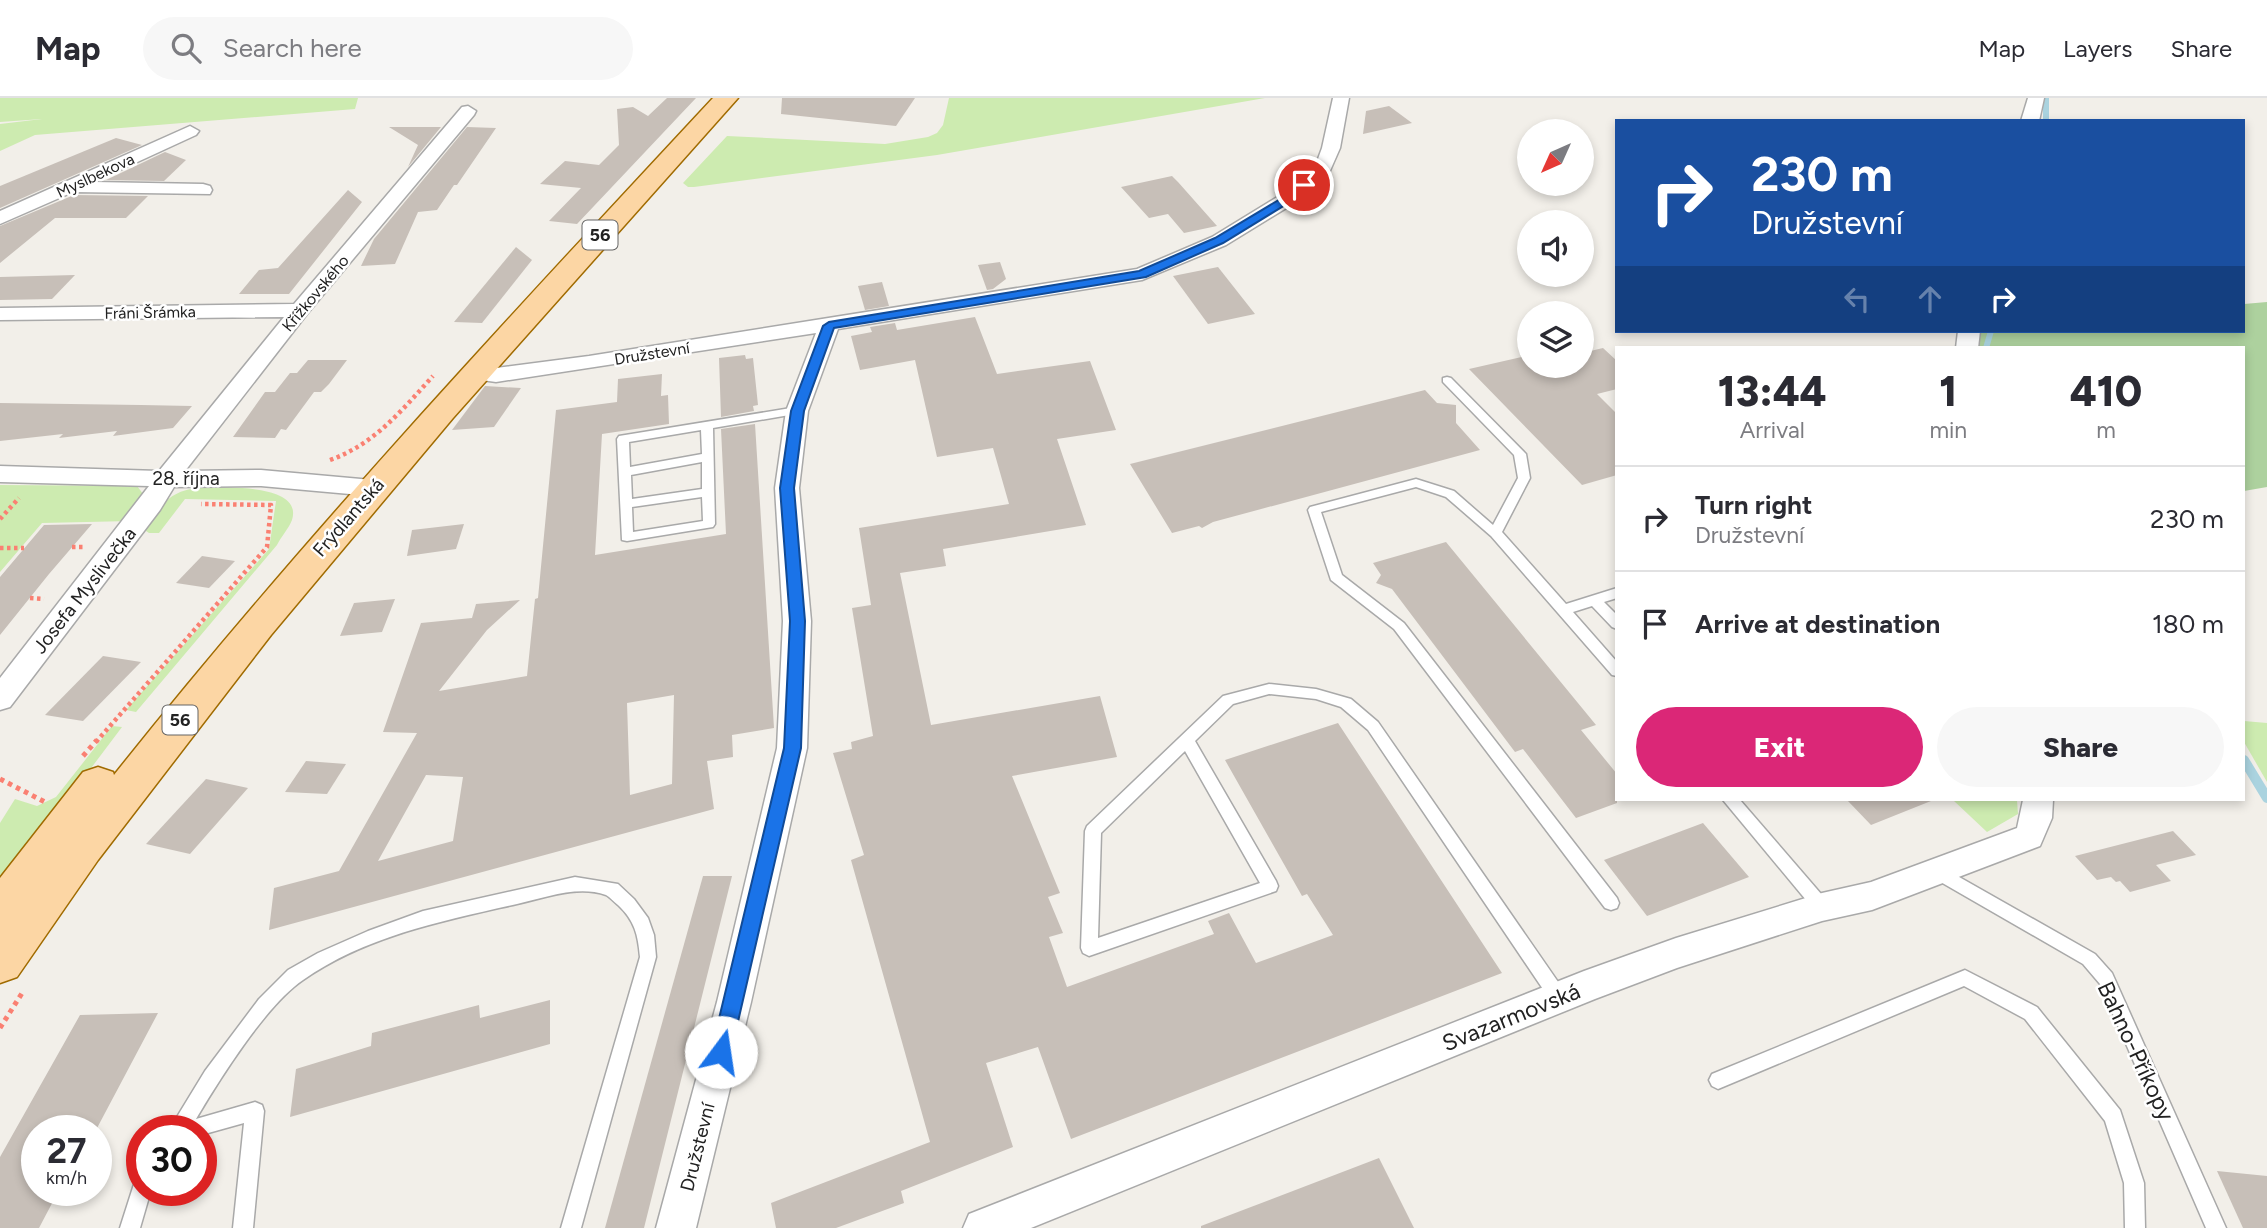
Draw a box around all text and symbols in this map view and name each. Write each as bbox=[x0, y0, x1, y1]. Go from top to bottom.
search box bbox=[143, 17, 633, 80]
text: Map bbox=[35, 29, 101, 68]
icon: search bbox=[167, 29, 205, 67]
text: Search here bbox=[223, 32, 362, 64]
text: Map bbox=[1978, 34, 2025, 63]
text: Layers bbox=[2063, 34, 2132, 63]
text: Share bbox=[2170, 34, 2232, 63]
north arrow bbox=[1517, 119, 1594, 196]
map controls bbox=[1517, 119, 1594, 378]
text: 230 m bbox=[1751, 144, 1893, 203]
icon: right bbox=[1636, 147, 1727, 238]
street label: Myslbekova bbox=[53, 149, 137, 202]
pin bbox=[1274, 155, 1334, 215]
icon: arrive bbox=[1285, 166, 1323, 204]
text: Družstevní bbox=[1751, 204, 1903, 242]
button: sound bbox=[1517, 210, 1594, 287]
road number: 56 bbox=[582, 220, 618, 250]
street label: Křížkovského bbox=[278, 251, 353, 335]
icon: left bbox=[1838, 280, 1876, 318]
icon: ahead bbox=[1911, 280, 1949, 318]
icon: right bbox=[1984, 280, 2022, 318]
button: layers bbox=[1517, 301, 1594, 378]
street label: Fráni Šrámka bbox=[104, 302, 196, 323]
street label: Družstevní bbox=[613, 338, 692, 369]
text: 13:44 bbox=[1718, 366, 1827, 417]
text: 1 bbox=[1939, 366, 1957, 417]
text: 410 bbox=[2070, 366, 2142, 417]
text: Arrival bbox=[1740, 416, 1805, 444]
text: min bbox=[1929, 416, 1967, 444]
text: m bbox=[2096, 416, 2116, 444]
street label: 28. října bbox=[152, 467, 220, 490]
street label: Frýdlantská bbox=[308, 473, 389, 561]
text: Turn right bbox=[1695, 489, 1812, 521]
icon: right bbox=[1636, 500, 1674, 538]
text: 230 m bbox=[2150, 503, 2224, 535]
text: Družstevní bbox=[1695, 521, 1804, 549]
street label: Josefa Myslivečka bbox=[28, 523, 141, 658]
icon: arrive bbox=[1636, 605, 1674, 643]
text: Arrive at destination bbox=[1695, 608, 1940, 640]
text: 180 m bbox=[2152, 608, 2224, 640]
road number: 56 bbox=[162, 706, 198, 734]
button: Exit bbox=[1636, 707, 1923, 787]
button: Share bbox=[1937, 707, 2224, 787]
street label: Svazarmovská bbox=[1438, 977, 1584, 1057]
street label: Bahno-Příkopy bbox=[2092, 977, 2180, 1125]
position arrow bbox=[684, 1015, 758, 1089]
street label: Družstevní bbox=[675, 1099, 720, 1194]
speed limit sign: 30 bbox=[126, 1115, 217, 1206]
text: 27 bbox=[47, 1130, 86, 1172]
text: km/h bbox=[46, 1167, 87, 1189]

